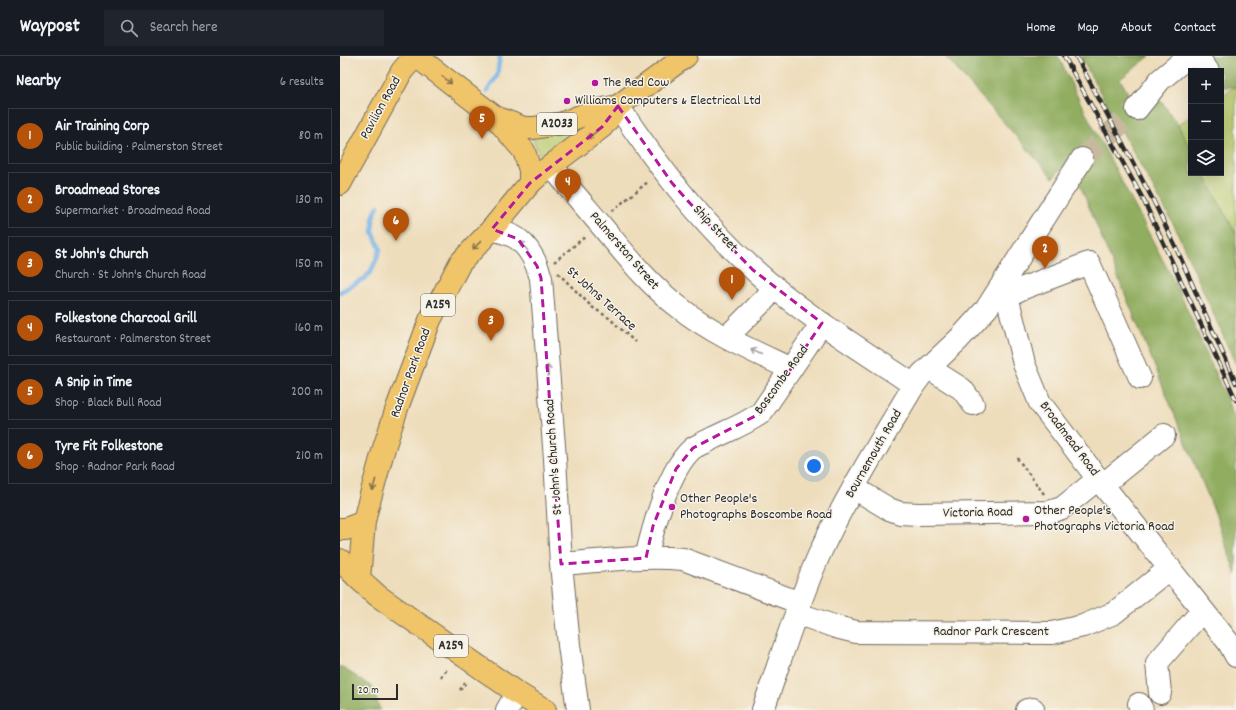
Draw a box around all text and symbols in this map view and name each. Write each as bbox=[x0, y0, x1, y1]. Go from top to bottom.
search box bbox=[104, 10, 384, 46]
text: Waypost bbox=[20, 14, 80, 41]
icon: search bbox=[118, 17, 140, 39]
text: Search here bbox=[150, 17, 218, 39]
text: Home bbox=[1026, 18, 1055, 38]
text: Map bbox=[1077, 18, 1099, 38]
text: About bbox=[1121, 18, 1152, 38]
text: Contact bbox=[1174, 18, 1216, 38]
map controls bbox=[1188, 68, 1224, 176]
button: + bbox=[1188, 68, 1224, 104]
text: Nearby bbox=[16, 70, 60, 94]
text: 6 results bbox=[280, 73, 324, 92]
street label: Pavilion Road bbox=[355, 73, 407, 143]
place label: The Red Cow bbox=[603, 73, 669, 93]
one-way arrow bbox=[441, 75, 452, 84]
marker: The Red Cow bbox=[590, 78, 600, 88]
place label: Williams Computers & Electrical Ltd bbox=[575, 91, 761, 111]
marker: Williams Computers & Electrical Ltd bbox=[562, 96, 572, 106]
button: − bbox=[1188, 104, 1224, 140]
pin: 5 bbox=[469, 106, 495, 139]
road number: A2033 bbox=[537, 113, 577, 135]
text: Air Training Corp bbox=[55, 116, 149, 138]
text: 1 bbox=[29, 127, 31, 146]
text: 80 m bbox=[299, 127, 323, 146]
one-way arrow bbox=[586, 130, 597, 139]
text: Public building · Palmerston Street bbox=[55, 138, 223, 157]
button: layers bbox=[1188, 140, 1224, 176]
pin: 4 bbox=[555, 169, 581, 202]
text: Broadmead Stores bbox=[55, 180, 160, 202]
text: 2 bbox=[27, 191, 33, 210]
text: 130 m bbox=[295, 191, 323, 210]
street label: Ship Street bbox=[688, 201, 742, 257]
text: Supermarket · Broadmead Road bbox=[55, 202, 211, 221]
street label: Palmerston Street bbox=[584, 207, 664, 295]
pin: 6 bbox=[383, 208, 409, 241]
pin: 2 bbox=[1032, 236, 1058, 269]
one-way arrow bbox=[472, 240, 482, 249]
one-way arrow bbox=[520, 241, 529, 252]
text: St John's Church bbox=[55, 244, 148, 266]
text: 3 bbox=[27, 255, 33, 274]
text: 150 m bbox=[295, 255, 323, 274]
street label: St Johns Terrace bbox=[561, 262, 641, 336]
text: Church · St John's Church Road bbox=[55, 266, 206, 285]
pin: 1 bbox=[719, 267, 745, 300]
road number: A259 bbox=[421, 294, 455, 316]
text: Folkestone Charcoal Grill bbox=[55, 308, 197, 330]
pin: 3 bbox=[478, 308, 504, 341]
text: 4 bbox=[27, 319, 33, 338]
text: 160 m bbox=[295, 319, 323, 338]
street label: Radnor Park Road bbox=[385, 325, 437, 421]
text: Restaurant · Palmerston Street bbox=[55, 330, 211, 349]
street label: Boscombe Road bbox=[750, 341, 814, 419]
one-way arrow bbox=[750, 348, 762, 355]
one-way arrow bbox=[544, 365, 552, 378]
text: A Snip in Time bbox=[55, 372, 132, 394]
text: 5 bbox=[27, 383, 33, 402]
text: 200 m bbox=[291, 383, 323, 402]
text: Shop · Black Bull Road bbox=[55, 394, 162, 413]
street label: Broadmead Road bbox=[1034, 397, 1104, 481]
street label: St John's Church Road bbox=[540, 398, 568, 516]
street label: Bournemouth Road bbox=[840, 406, 908, 502]
text: Tyre Fit Folkestone bbox=[55, 436, 163, 458]
text: 6 bbox=[27, 447, 33, 466]
text: 210 m bbox=[295, 447, 323, 466]
your location bbox=[804, 456, 824, 476]
text: Shop · Radnor Park Road bbox=[55, 458, 175, 477]
one-way arrow bbox=[370, 478, 377, 491]
place label: Other People's Photographs Boscombe Road bbox=[680, 489, 832, 525]
place label: Other People's Photographs Victoria Road bbox=[1034, 501, 1174, 537]
marker: Other People's Photographs Boscombe Road bbox=[667, 502, 677, 512]
street label: Victoria Road bbox=[943, 502, 1013, 524]
marker: Other People's Photographs Victoria Road bbox=[1021, 514, 1031, 524]
street label: Radnor Park Crescent bbox=[933, 622, 1049, 642]
road number: A259 bbox=[434, 635, 468, 657]
scale bar bbox=[352, 682, 398, 701]
text: 20 m bbox=[358, 683, 379, 699]

